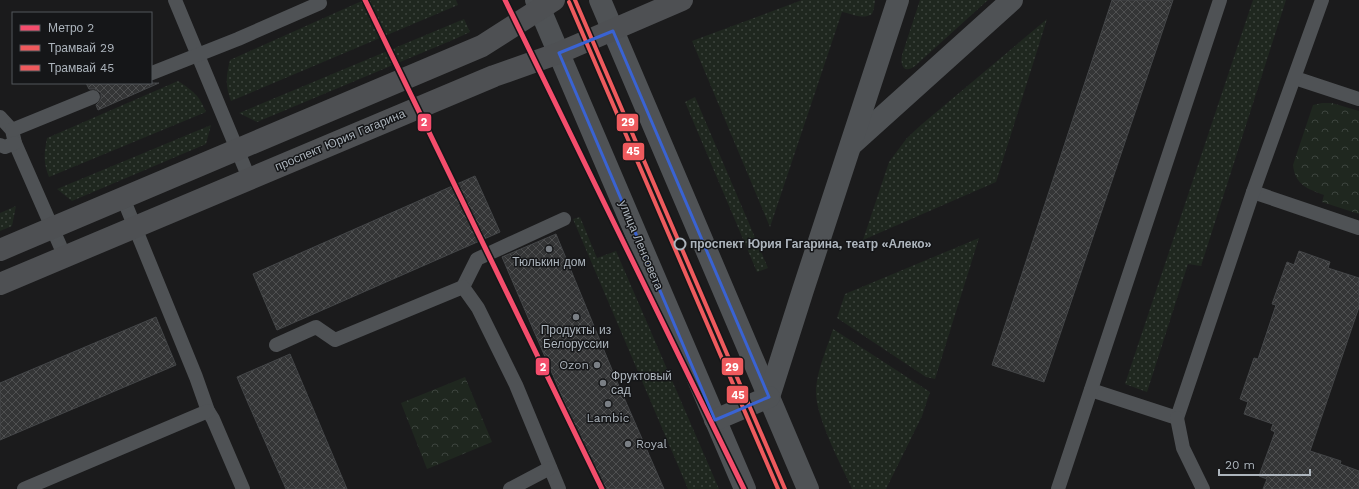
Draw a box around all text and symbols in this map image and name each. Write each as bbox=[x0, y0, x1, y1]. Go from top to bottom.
legend bbox=[12, 12, 152, 84]
text: Метро 2 bbox=[48, 21, 94, 35]
text: Трамвай 29 bbox=[48, 41, 114, 55]
text: Трамвай 45 bbox=[48, 61, 114, 75]
street label: проспект Юрия Гагарина bbox=[273, 106, 407, 174]
line badge: 2 bbox=[417, 113, 432, 132]
line badge: 29 bbox=[616, 113, 639, 132]
text: 2 bbox=[421, 116, 428, 129]
text: 29 bbox=[621, 116, 635, 129]
line badge: 45 bbox=[622, 142, 645, 161]
text: 45 bbox=[626, 145, 640, 158]
street label: улица Ленсовета bbox=[616, 198, 666, 292]
marker: проспект Юрия Гагарина, театр «Алеко» bbox=[673, 237, 687, 251]
place label: проспект Юрия Гагарина, театр «Алеко» bbox=[690, 237, 932, 251]
marker: Тюлькин дом bbox=[544, 244, 554, 254]
place label: Тюлькин дом bbox=[512, 255, 586, 269]
marker: Продукты из Белоруссии bbox=[571, 312, 581, 322]
place label: Продукты из Белоруссии bbox=[541, 323, 612, 351]
line badge: 2 bbox=[535, 357, 550, 376]
line badge: 29 bbox=[721, 357, 744, 376]
place label: Ozon bbox=[559, 358, 589, 372]
marker: Ozon bbox=[592, 360, 602, 370]
text: 2 bbox=[540, 361, 547, 374]
text: 29 bbox=[725, 361, 739, 374]
place label: Фруктовый сад bbox=[611, 369, 672, 397]
marker: Фруктовый сад bbox=[598, 378, 608, 388]
line badge: 45 bbox=[726, 385, 749, 404]
text: 45 bbox=[731, 389, 745, 402]
marker: Lambic bbox=[603, 399, 613, 409]
place label: Lambic bbox=[587, 411, 630, 425]
place label: Royal bbox=[636, 437, 668, 451]
marker: Royal bbox=[623, 439, 633, 449]
scale bar bbox=[1219, 451, 1310, 477]
text: 20 m bbox=[1225, 458, 1255, 472]

